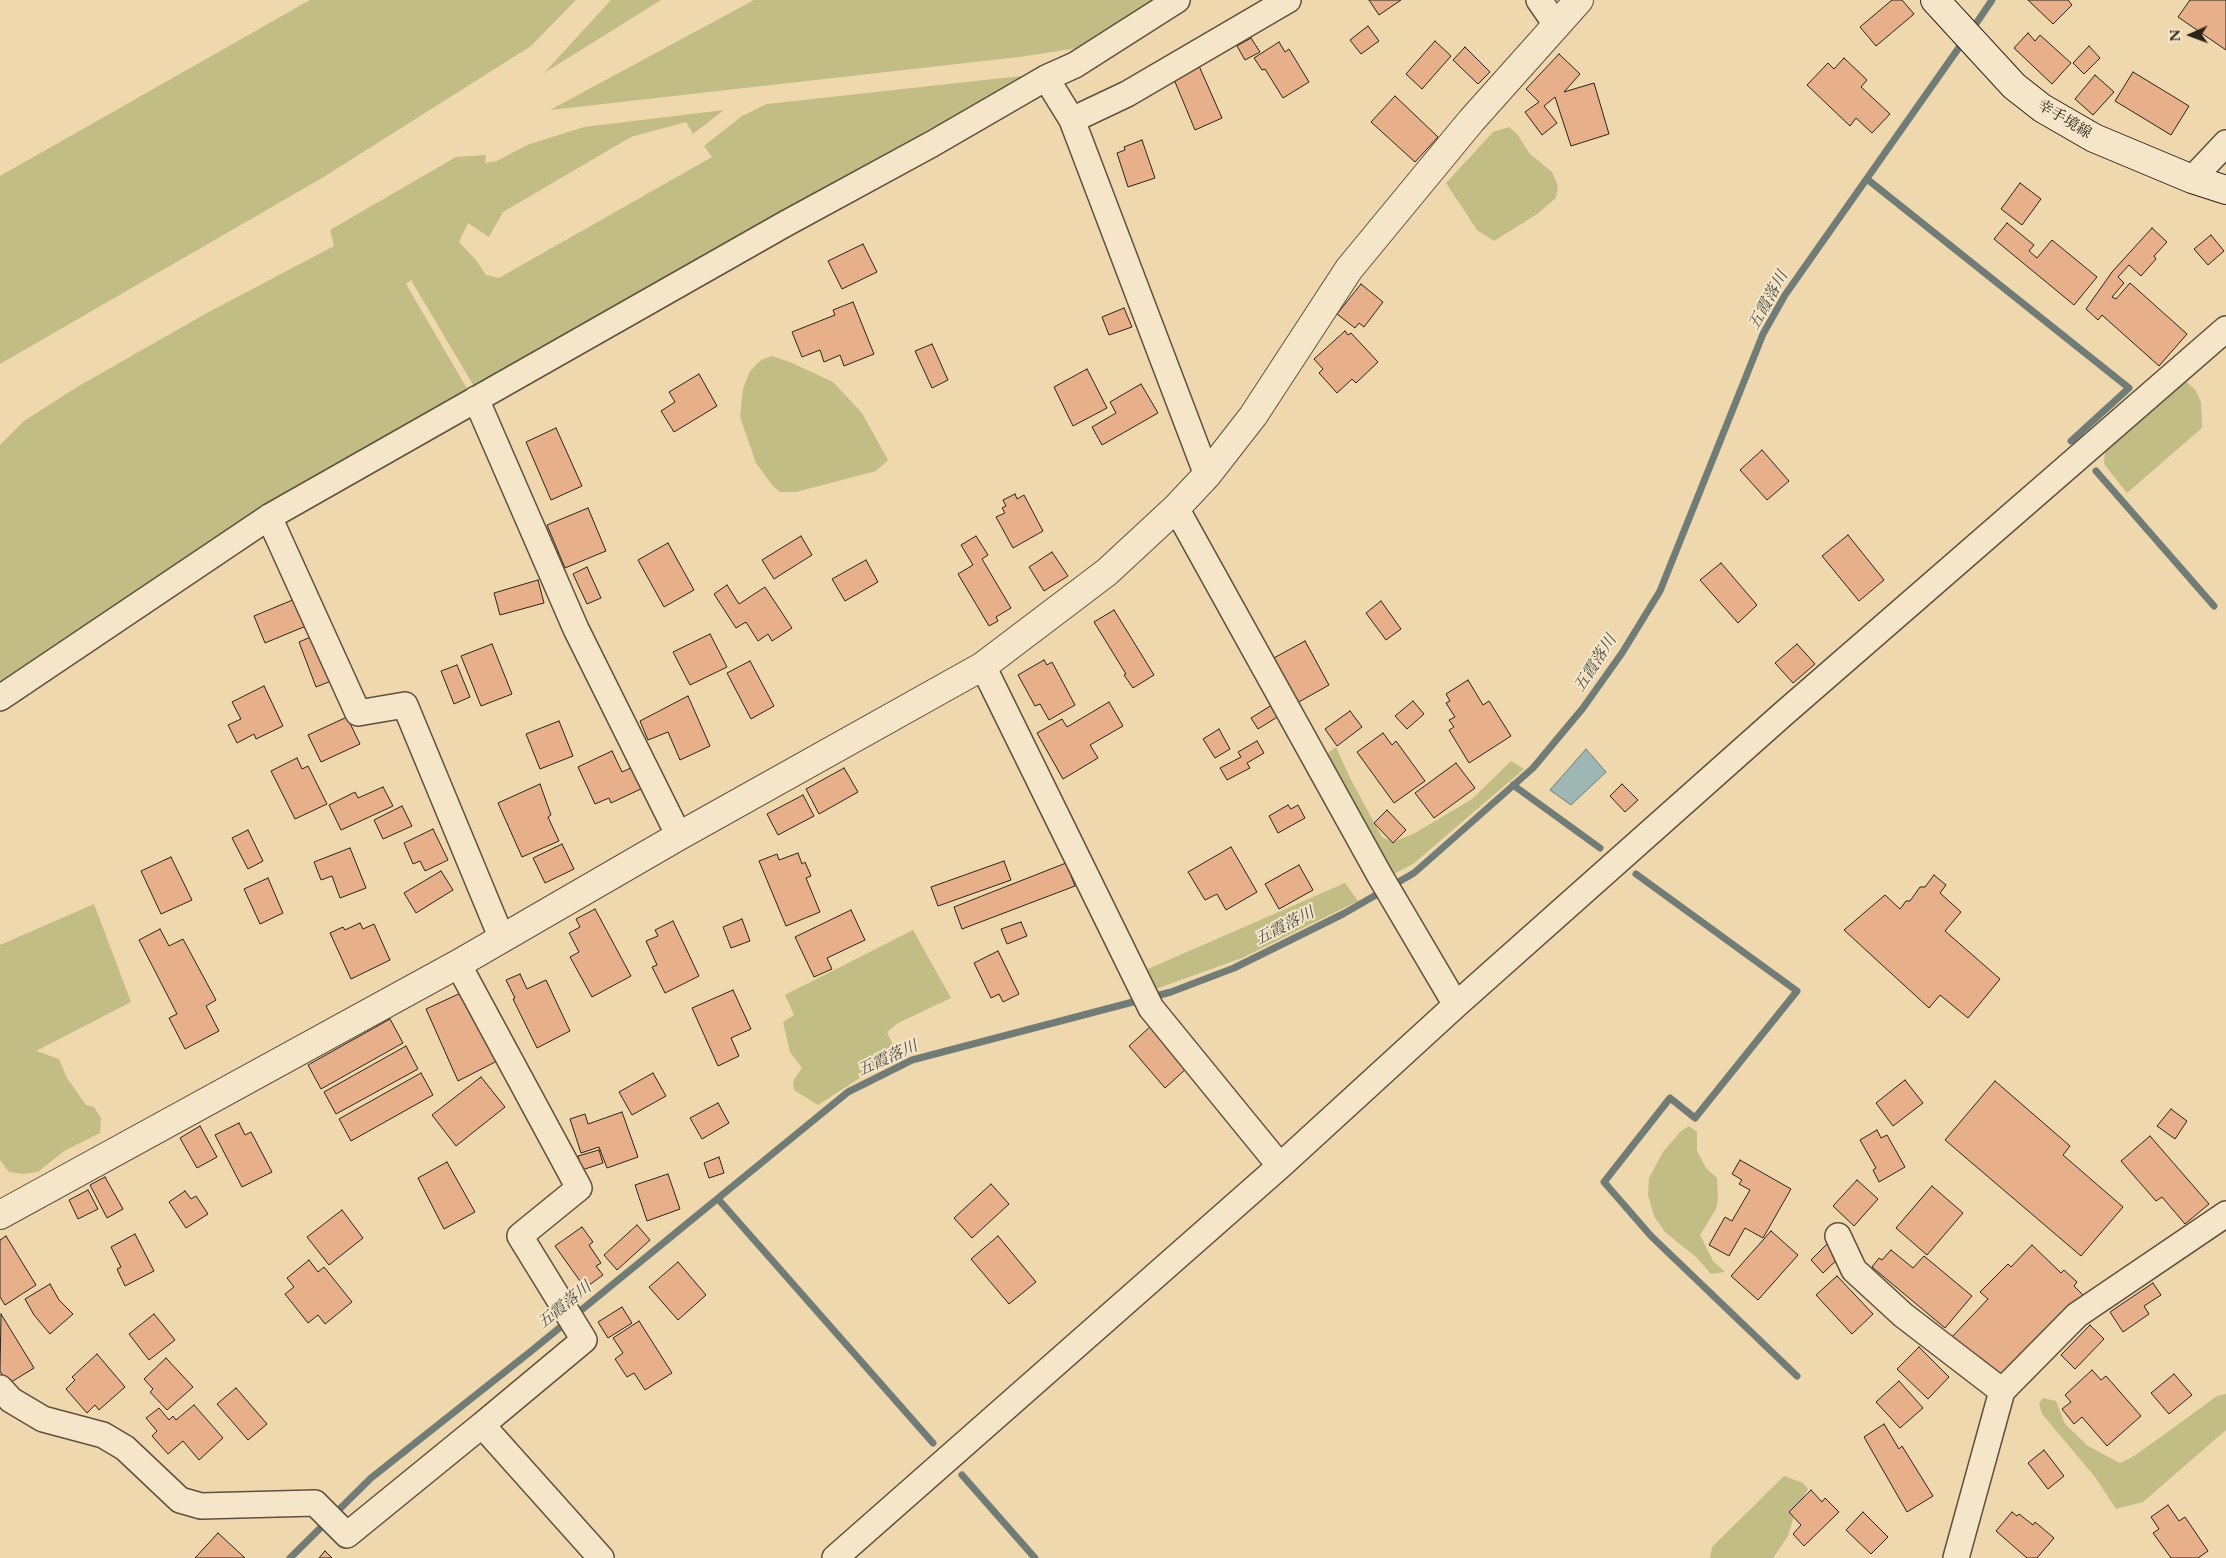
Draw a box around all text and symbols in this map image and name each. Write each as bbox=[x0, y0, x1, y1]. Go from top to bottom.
north arrow bbox=[2166, 10, 2216, 60]
text: N bbox=[2166, 29, 2185, 42]
street label: 幸手境線 bbox=[2034, 97, 2094, 143]
water label: 五霞落川 bbox=[1745, 268, 1793, 334]
water label: 五霞落川 bbox=[1571, 632, 1621, 696]
water label: 五霞落川 bbox=[1252, 904, 1318, 950]
water label: 五霞落川 bbox=[855, 1037, 921, 1081]
water label: 五霞落川 bbox=[534, 1278, 596, 1334]

